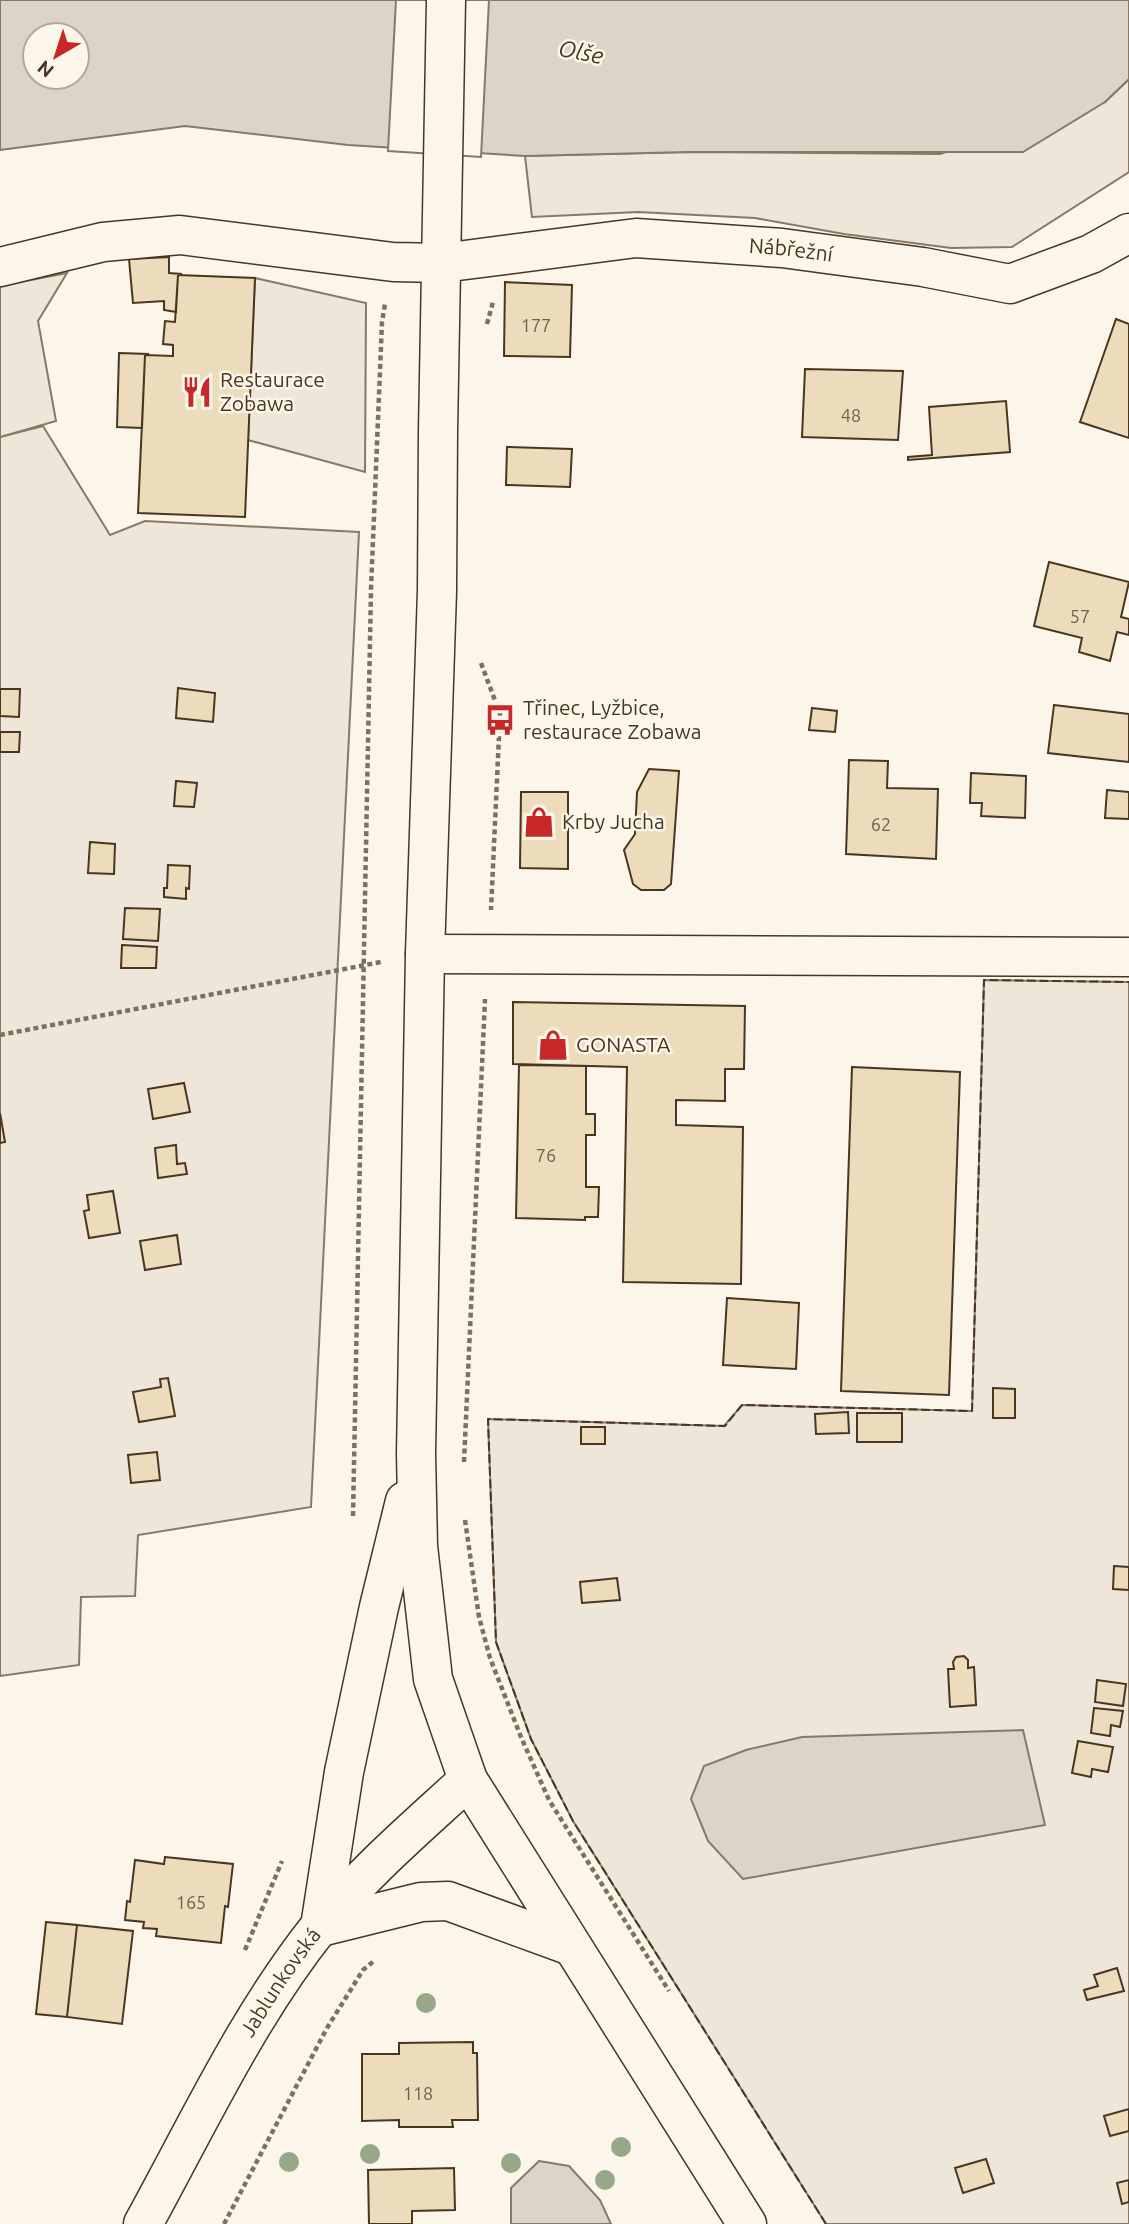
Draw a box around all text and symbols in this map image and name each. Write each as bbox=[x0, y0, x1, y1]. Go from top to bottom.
north arrow bbox=[21, 21, 91, 91]
water label: Olše bbox=[557, 35, 606, 68]
text: N bbox=[33, 56, 58, 82]
street label: Nábřežní bbox=[748, 233, 835, 266]
house number: 177 bbox=[521, 315, 551, 335]
place label: Restaurace Zobawa bbox=[220, 367, 325, 415]
restaurant icon: Restaurace Zobawa bbox=[180, 375, 214, 409]
house number: 48 bbox=[841, 405, 861, 425]
house number: 57 bbox=[1070, 606, 1090, 626]
place label: Třinec, Lyžbice, restaurace Zobawa bbox=[523, 695, 702, 743]
bus stop icon: Třinec, Lyžbice, restaurace Zobawa bbox=[483, 703, 517, 737]
shop icon: Krby Jucha bbox=[522, 805, 556, 839]
place label: Krby Jucha bbox=[562, 809, 665, 833]
house number: 62 bbox=[871, 814, 891, 834]
shop icon: GONASTA bbox=[536, 1028, 570, 1062]
place label: GONASTA bbox=[576, 1032, 671, 1056]
house number: 76 bbox=[536, 1145, 556, 1165]
house number: 165 bbox=[176, 1892, 206, 1912]
street label: Jablunkovská bbox=[235, 1923, 325, 2041]
house number: 118 bbox=[403, 2083, 433, 2103]

